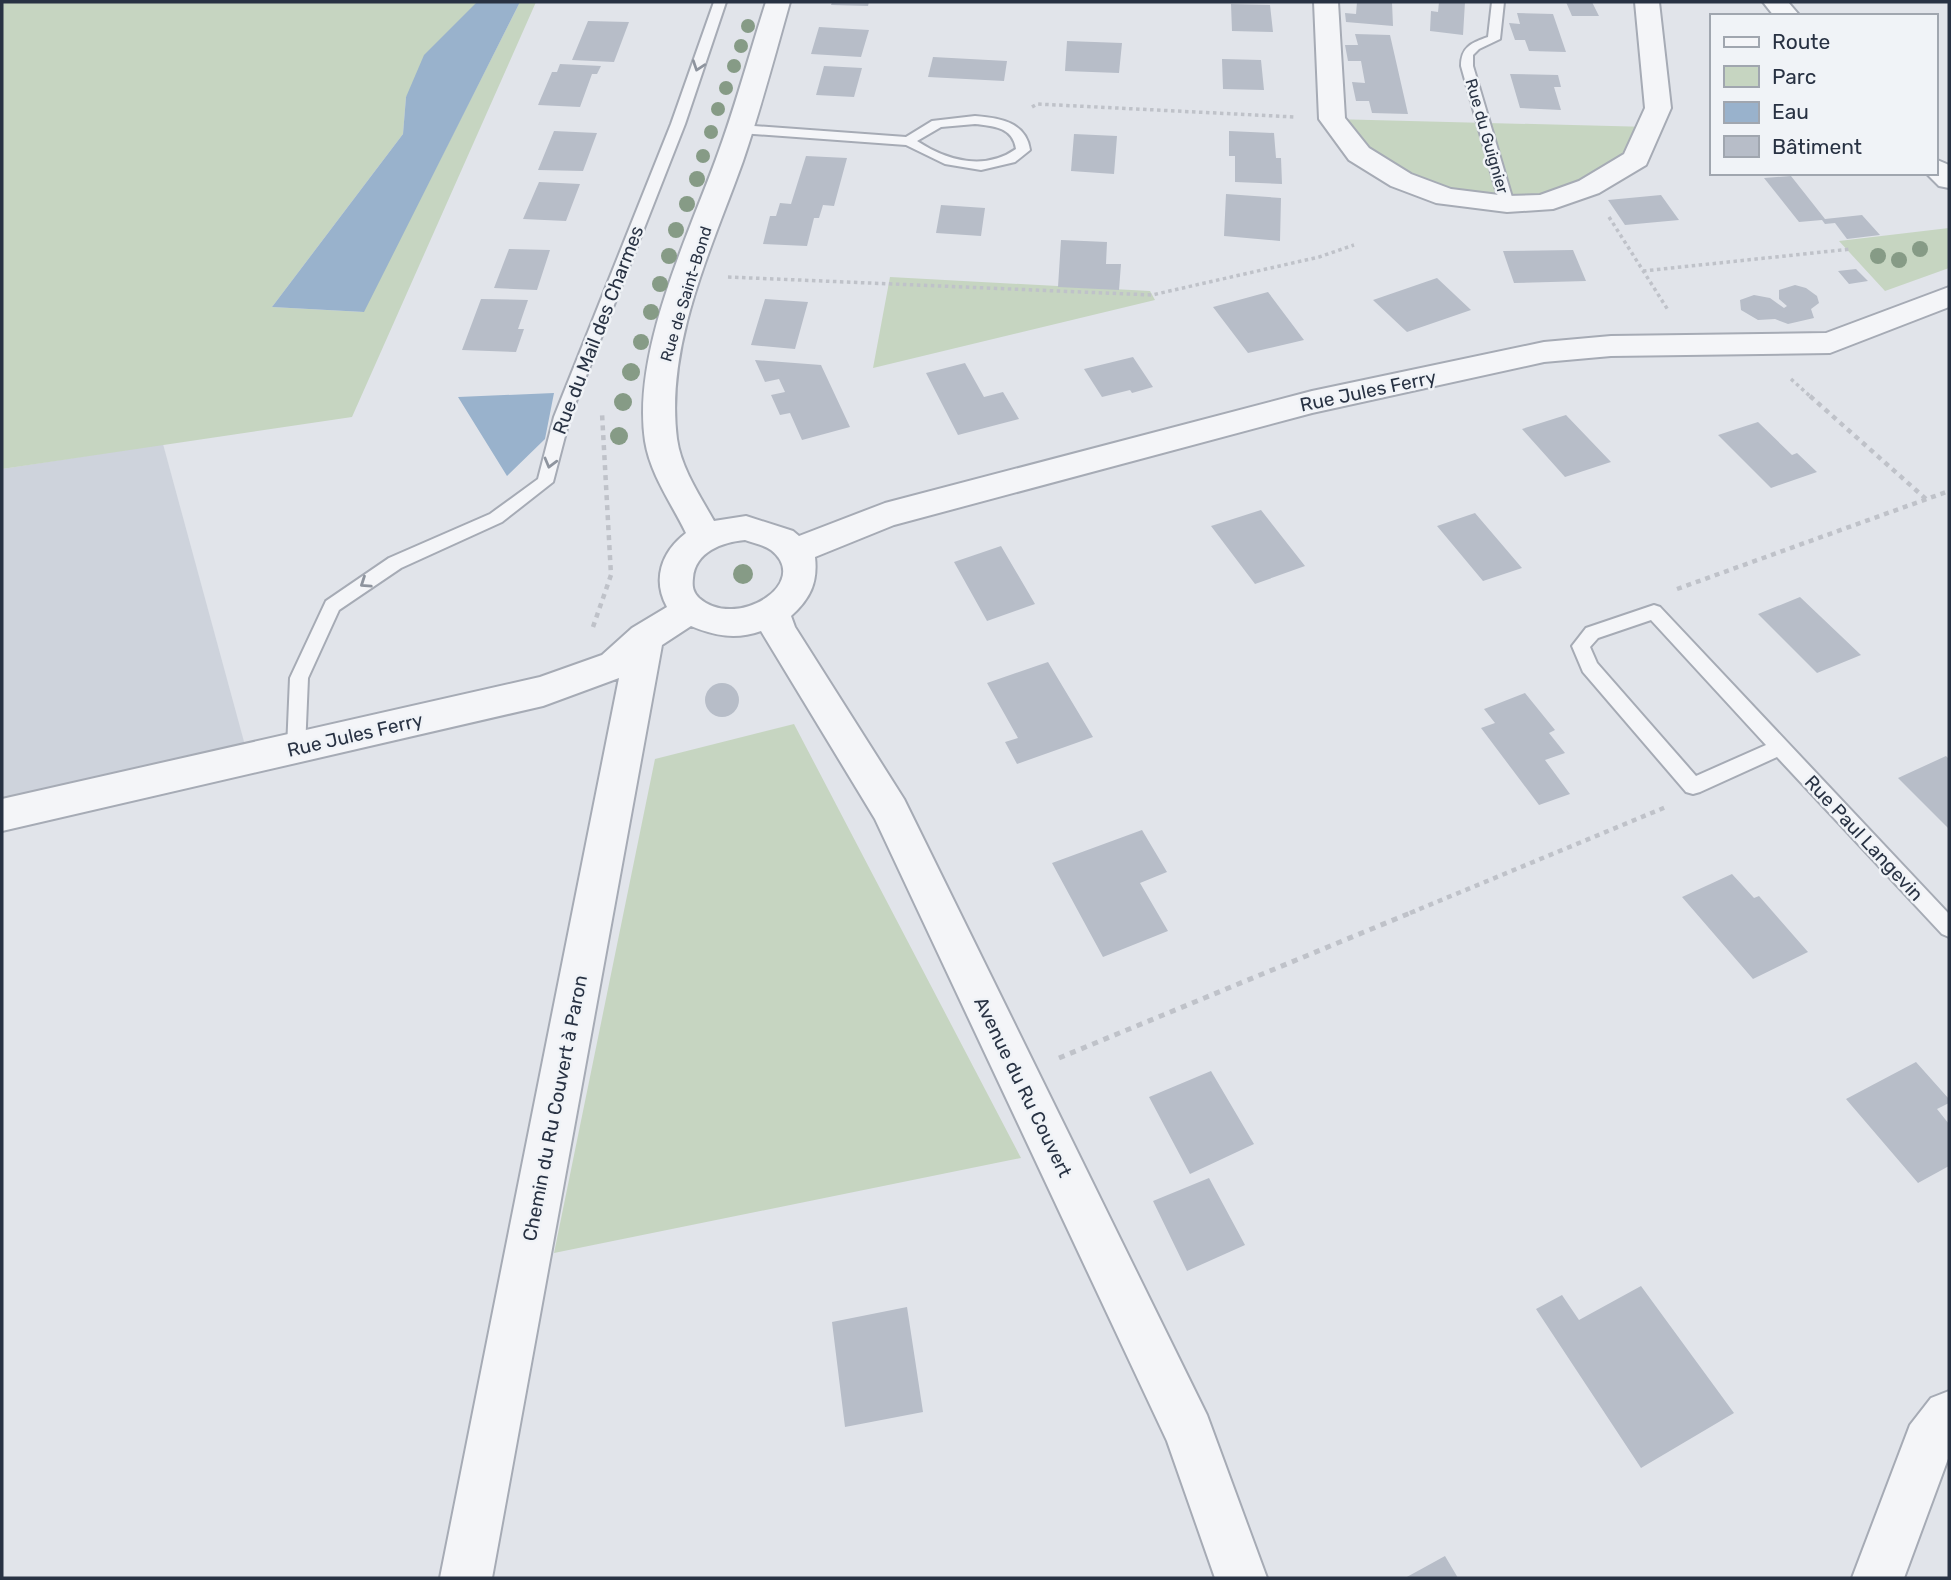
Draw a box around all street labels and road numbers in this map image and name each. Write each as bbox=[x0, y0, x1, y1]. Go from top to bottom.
street label: Rue du Guignier bbox=[1462, 76, 1512, 196]
street label: Rue du Mail des Charmes bbox=[548, 222, 648, 438]
street label: Rue de Saint-Bond bbox=[656, 224, 716, 364]
street label: Rue Jules Ferry bbox=[1298, 365, 1438, 417]
street label: Rue Jules Ferry bbox=[285, 708, 425, 762]
street label: Rue Paul Langevin bbox=[1800, 770, 1928, 906]
street label: Chemin du Ru Couvert à Paron bbox=[518, 973, 592, 1243]
street label: Avenue du Ru Couvert bbox=[969, 993, 1077, 1181]

